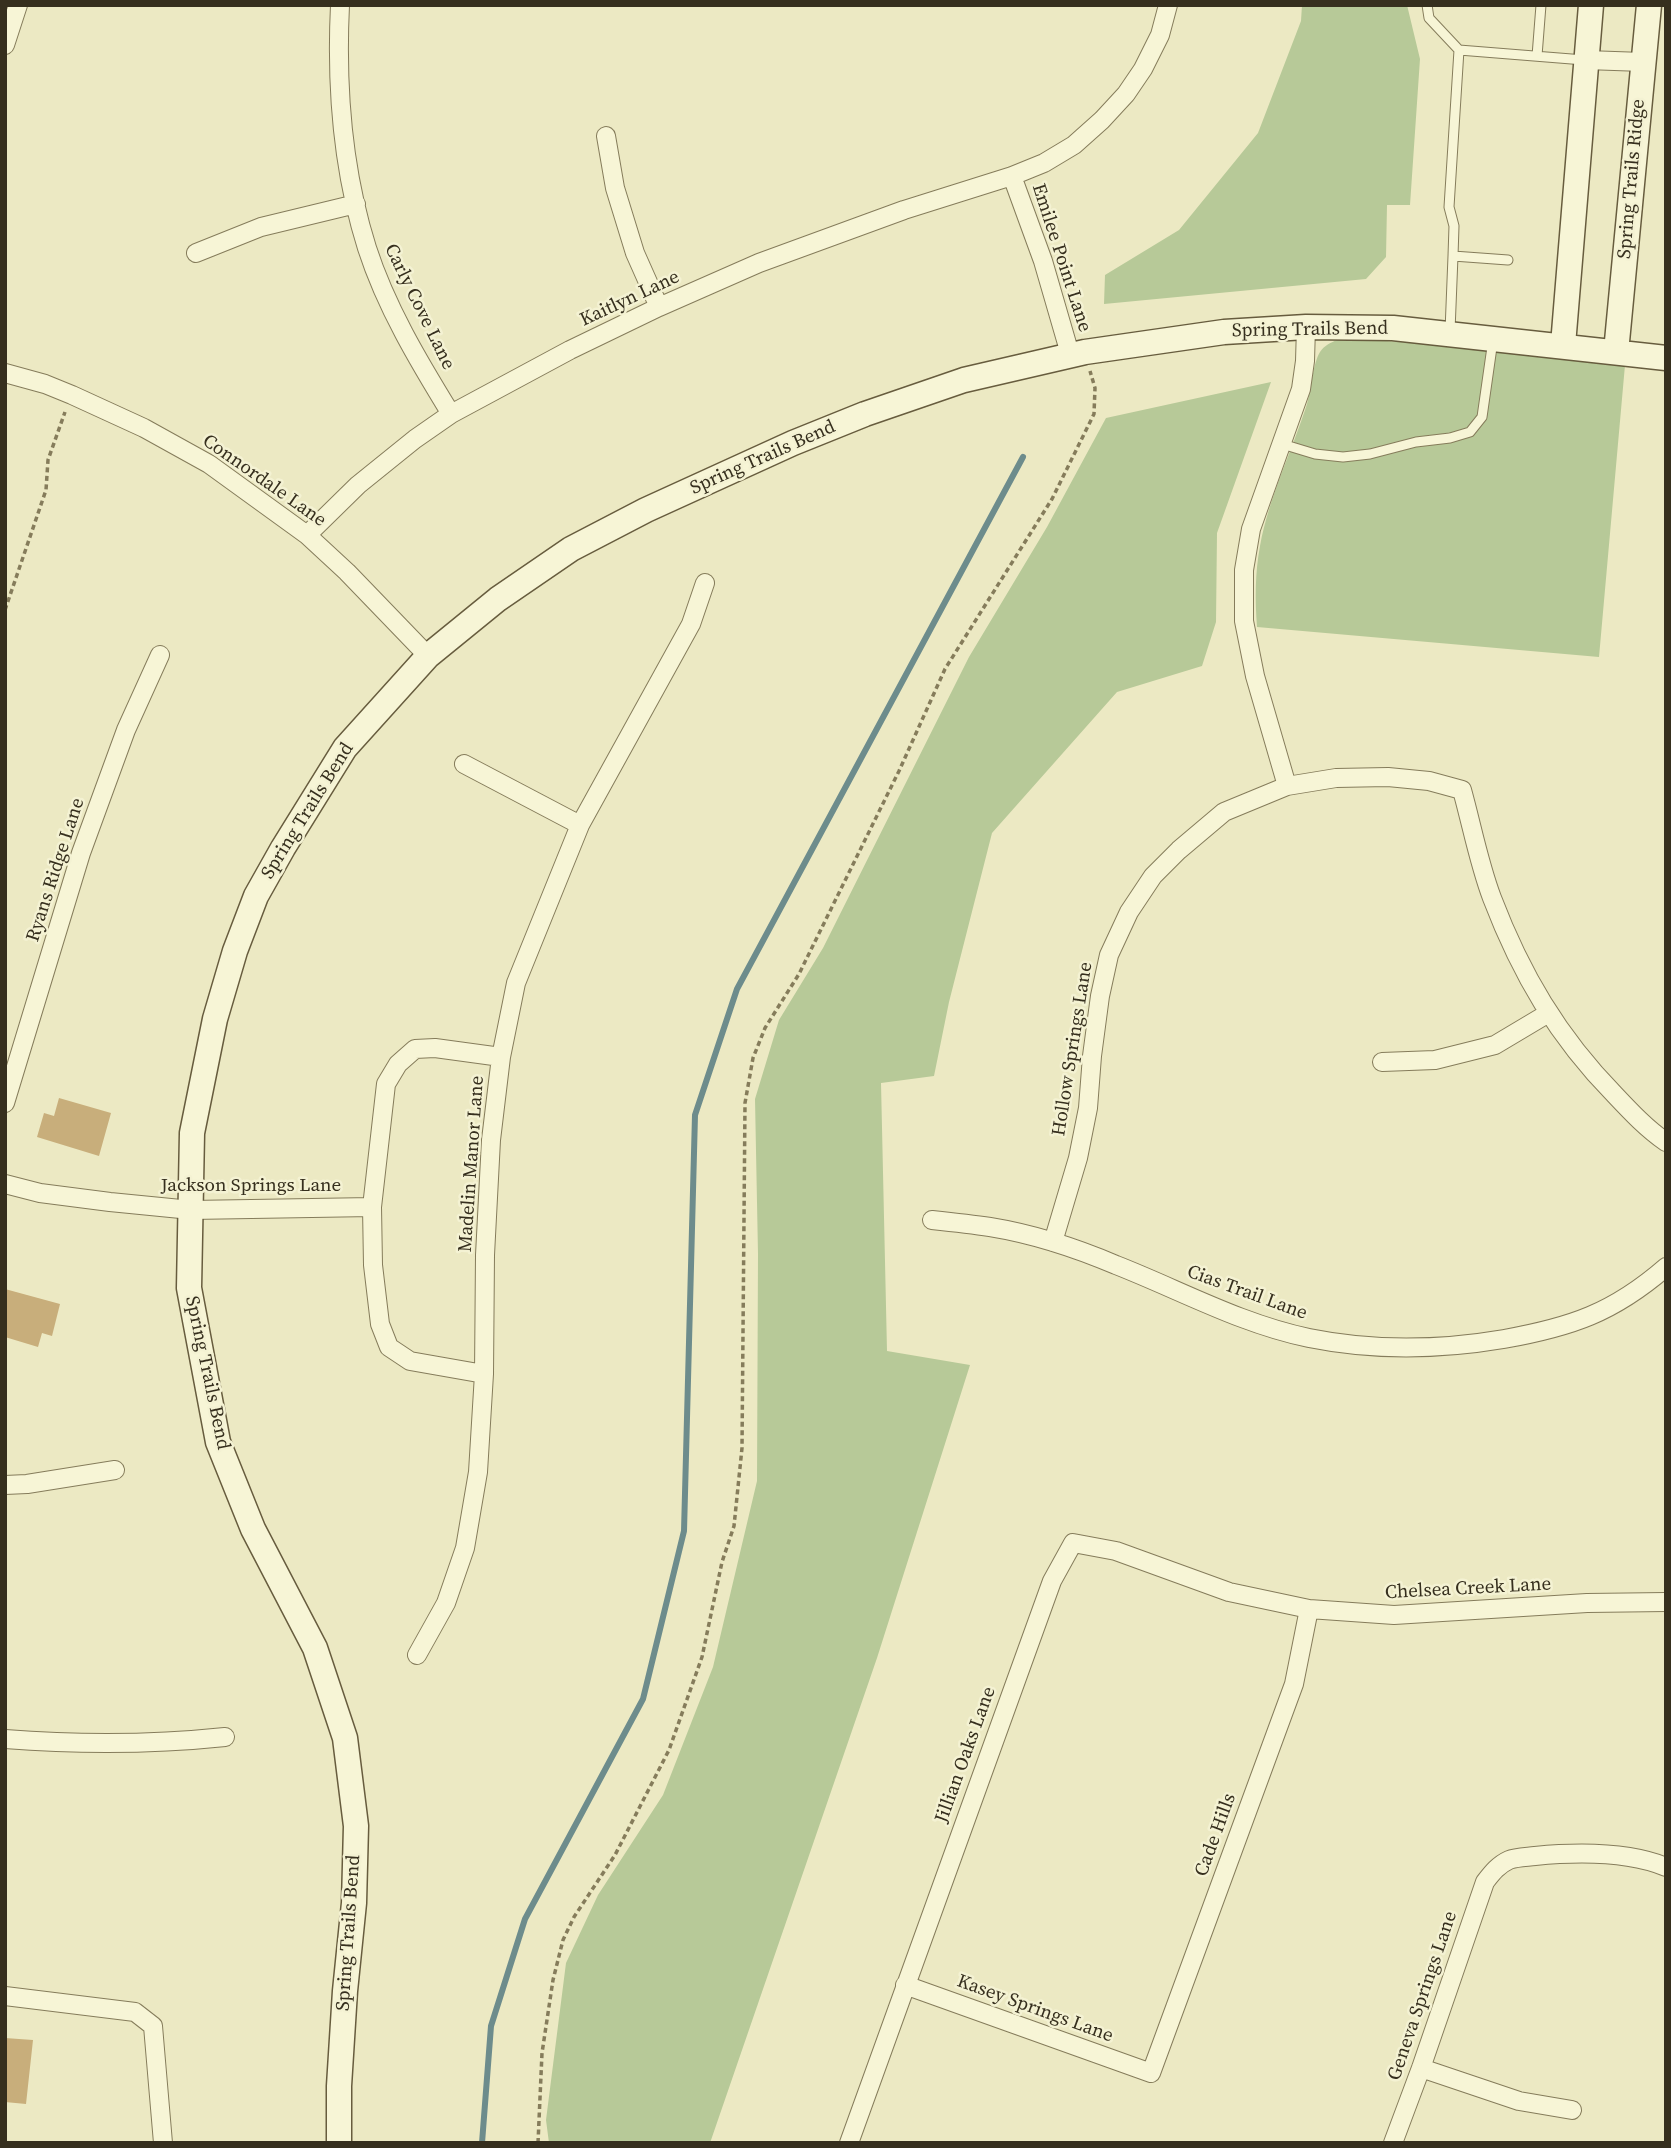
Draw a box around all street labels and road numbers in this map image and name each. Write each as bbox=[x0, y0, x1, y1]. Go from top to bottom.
street label: Spring Trails Ridge bbox=[1614, 98, 1650, 260]
street label: Emilee Point Lane bbox=[1026, 181, 1096, 335]
street label: Carly Cove Lane bbox=[379, 240, 459, 374]
street label: Kaitlyn Lane bbox=[577, 266, 683, 332]
street label: Spring Trails Bend bbox=[1232, 317, 1388, 343]
street label: Spring Trails Bend bbox=[687, 416, 839, 500]
street label: Connordale Lane bbox=[198, 430, 330, 532]
street label: Spring Trails Bend bbox=[257, 739, 359, 883]
street label: Ryans Ridge Lane bbox=[22, 795, 90, 945]
street label: Hollow Springs Lane bbox=[1048, 960, 1098, 1138]
street label: Madelin Manor Lane bbox=[454, 1075, 490, 1253]
street label: Jackson Springs Lane bbox=[161, 1175, 341, 1197]
street label: Cias Trail Lane bbox=[1184, 1261, 1310, 1325]
street label: Spring Trails Bend bbox=[180, 1294, 234, 1452]
street label: Chelsea Creek Lane bbox=[1384, 1573, 1552, 1605]
street label: Jillian Oaks Lane bbox=[931, 1684, 1001, 1826]
street label: Cade Hills bbox=[1190, 1790, 1242, 1880]
street label: Spring Trails Bend bbox=[332, 1854, 366, 2012]
street label: Geneva Springs Lane bbox=[1383, 1908, 1463, 2084]
street label: Kasey Springs Lane bbox=[954, 1970, 1116, 2048]

